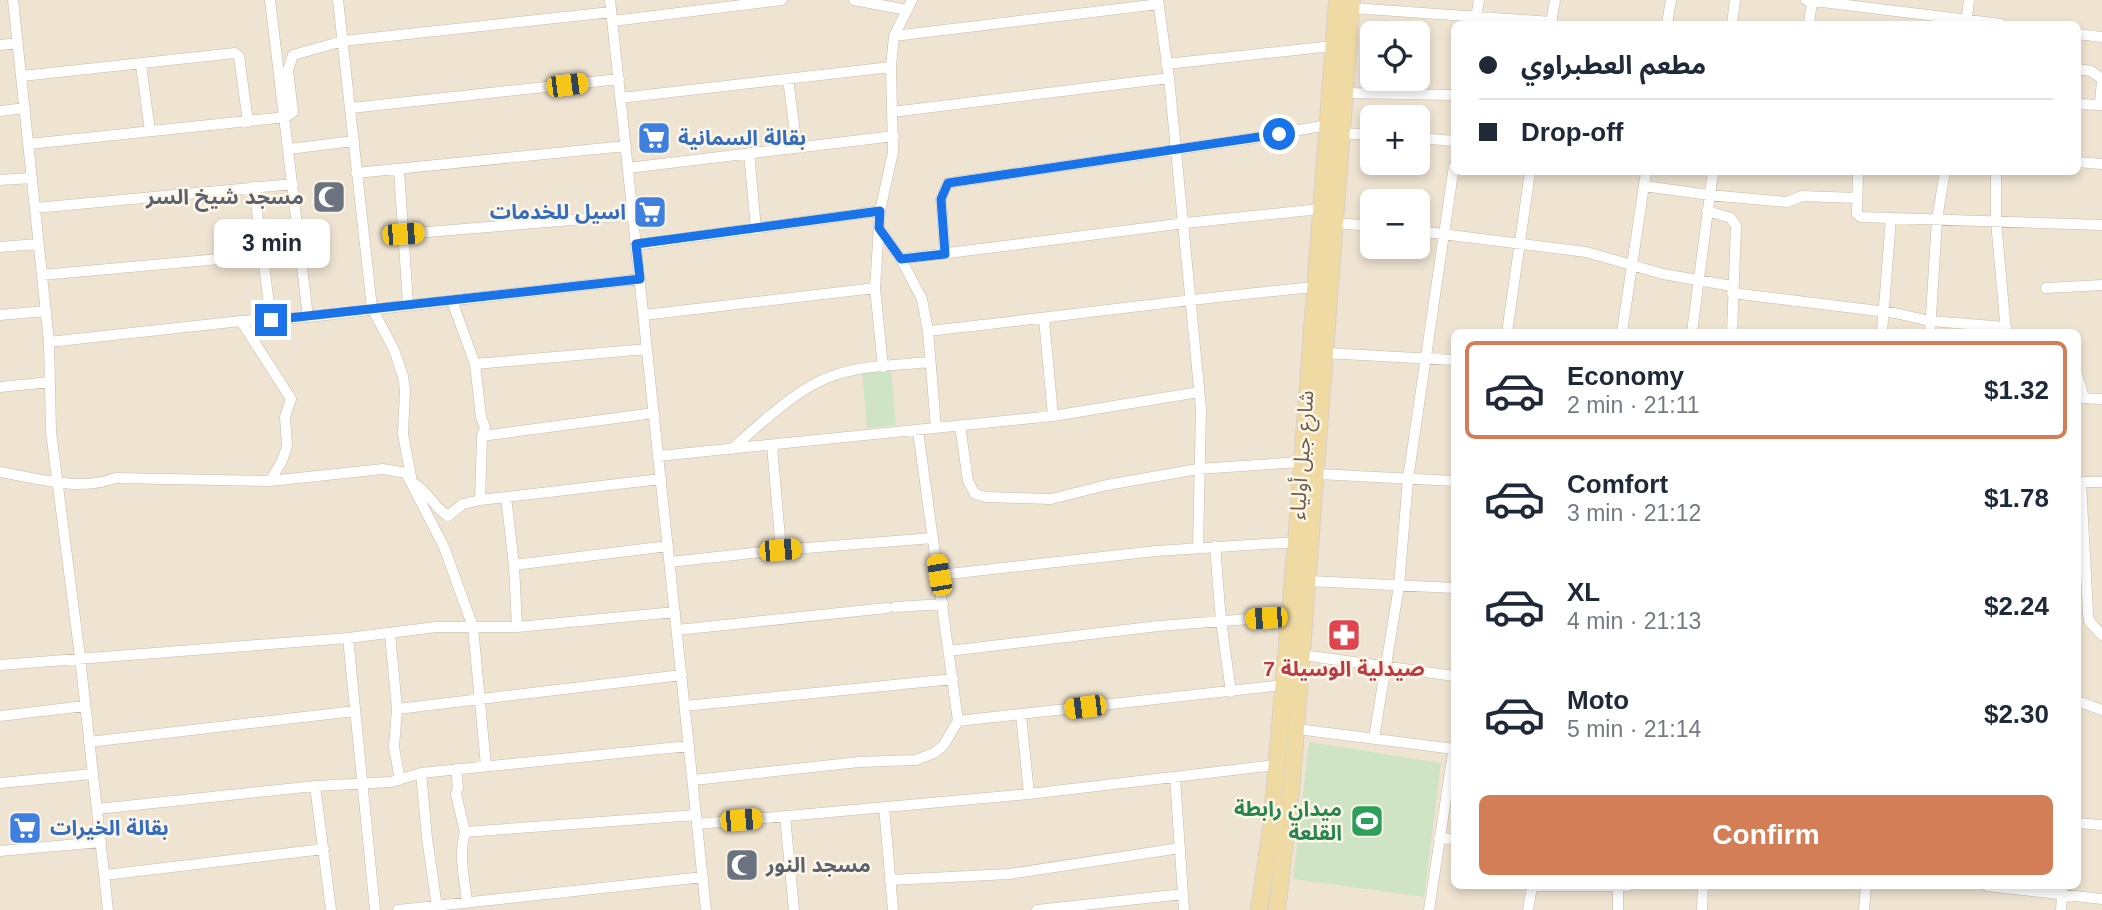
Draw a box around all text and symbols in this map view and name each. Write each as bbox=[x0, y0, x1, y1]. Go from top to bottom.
map controls bbox=[1360, 21, 1430, 259]
button: locate bbox=[1360, 21, 1430, 91]
text: مطعم العطبراوي bbox=[1521, 50, 1706, 80]
car bbox=[545, 72, 590, 98]
button: + bbox=[1360, 105, 1430, 175]
text: Drop-off bbox=[1521, 117, 1624, 147]
route start bbox=[1263, 118, 1295, 150]
supermarket icon: بقالة السمانية bbox=[635, 119, 673, 157]
place label: بقالة السمانية bbox=[678, 126, 806, 150]
mosque icon: مسجد شيخ السر bbox=[310, 178, 348, 216]
place label: مسجد شيخ السر bbox=[145, 185, 304, 212]
button: − bbox=[1360, 189, 1430, 259]
supermarket icon: اسيل للخدمات bbox=[631, 193, 669, 231]
place label: اسيل للخدمات bbox=[490, 200, 626, 224]
callout: 3 min bbox=[213, 218, 329, 268]
car bbox=[382, 222, 425, 246]
text: 3 min bbox=[242, 230, 302, 256]
route end bbox=[255, 304, 287, 336]
icon: car bbox=[1483, 359, 1546, 422]
text: Economy bbox=[1567, 361, 1684, 391]
text: $1.32 bbox=[1984, 375, 2049, 405]
street label: شارع جبل أولياء bbox=[1285, 389, 1321, 521]
text: 2 min · 21:11 bbox=[1567, 392, 1700, 418]
icon: car bbox=[1483, 467, 1546, 530]
text: Comfort bbox=[1567, 469, 1668, 499]
text: $1.78 bbox=[1984, 483, 2049, 513]
text: 3 min · 21:12 bbox=[1567, 500, 1701, 526]
car bbox=[759, 538, 802, 562]
car bbox=[926, 552, 953, 598]
icon: car bbox=[1483, 575, 1546, 638]
text: XL bbox=[1567, 577, 1600, 607]
text: $2.24 bbox=[1984, 591, 2049, 621]
car bbox=[1245, 606, 1288, 630]
text: 4 min · 21:13 bbox=[1567, 608, 1701, 634]
pharmacy icon: صيدلية الوسيلة 7 bbox=[1325, 616, 1363, 654]
place label: صيدلية الوسيلة 7 bbox=[1263, 657, 1425, 681]
icon: car bbox=[1483, 683, 1546, 746]
text: Moto bbox=[1567, 685, 1629, 715]
car bbox=[1063, 694, 1108, 720]
text: $2.30 bbox=[1984, 699, 2049, 729]
text: 5 min · 21:14 bbox=[1567, 716, 1701, 742]
button: Confirm bbox=[1479, 795, 2053, 875]
place label: ميدان رابطة القلعة bbox=[1234, 797, 1342, 844]
sports icon: ميدان رابطة القلعة bbox=[1348, 802, 1386, 840]
car bbox=[720, 808, 763, 832]
supermarket icon: بقالة الخيرات bbox=[6, 809, 44, 847]
place label: بقالة الخيرات bbox=[50, 816, 169, 840]
mosque icon: مسجد النور bbox=[723, 846, 761, 884]
place label: مسجد النور bbox=[765, 853, 871, 877]

